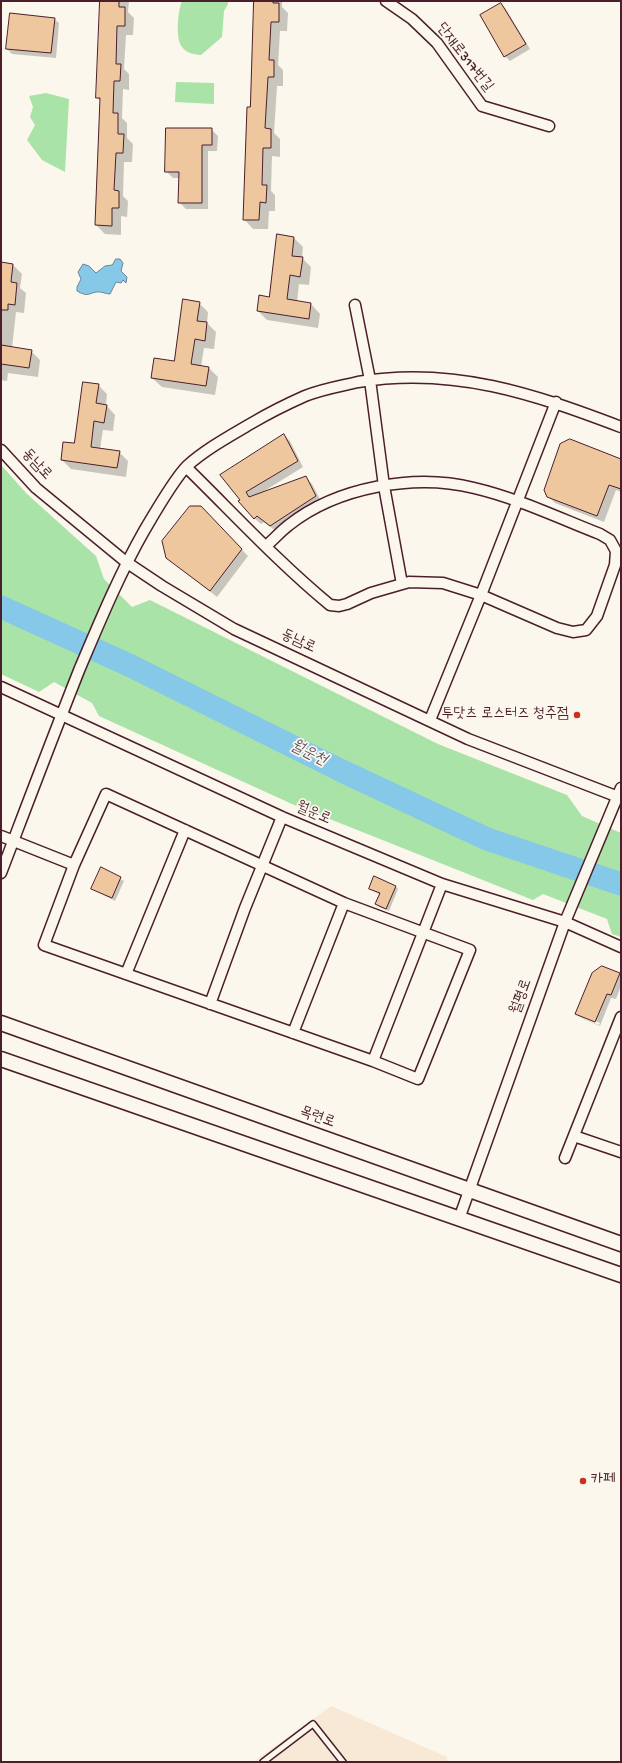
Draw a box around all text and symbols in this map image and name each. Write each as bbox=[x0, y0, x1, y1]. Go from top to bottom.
street label: 단재로317번길 bbox=[432, 20, 496, 96]
street label: 동남로 bbox=[17, 446, 55, 484]
street label: 동남로 bbox=[278, 626, 318, 658]
place label: 투닷츠 로스터즈 청주점 bbox=[441, 706, 569, 724]
marker: 투닷츠 로스터즈 청주점 bbox=[572, 710, 582, 720]
water label: 월운천 bbox=[286, 737, 330, 771]
street label: 월운로 bbox=[293, 799, 333, 829]
street label: 월평로 bbox=[507, 977, 537, 1017]
street label: 목련로 bbox=[297, 1103, 337, 1133]
place label: 카페 bbox=[591, 1472, 615, 1490]
marker: 카페 bbox=[578, 1476, 588, 1486]

